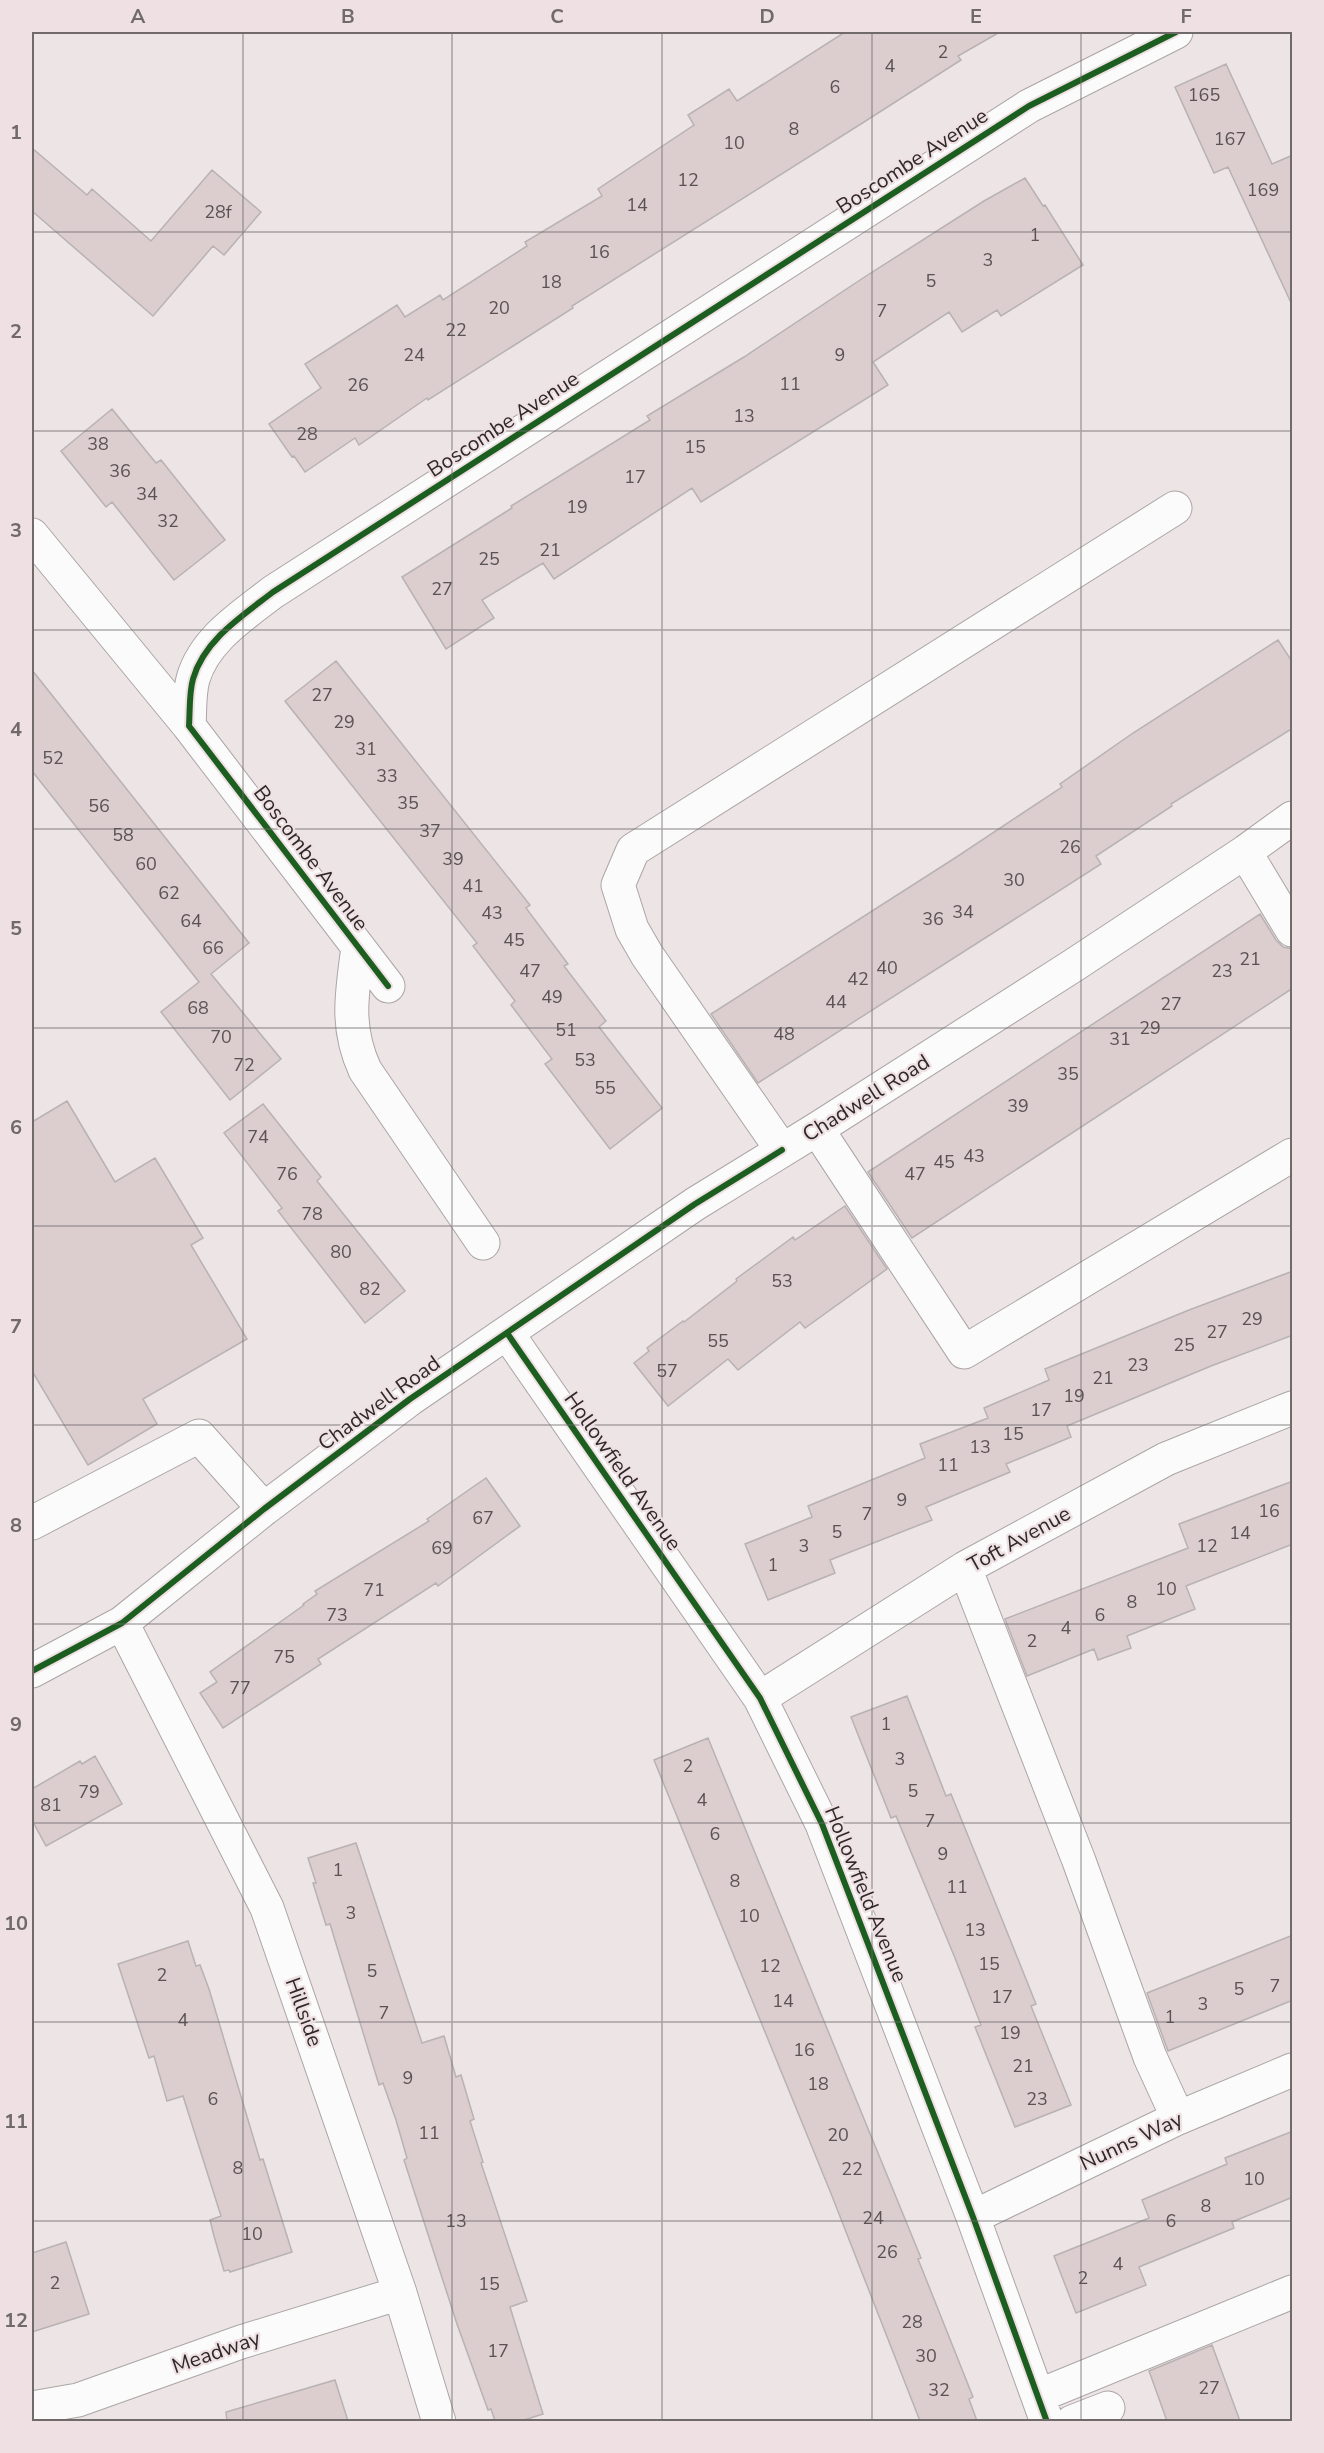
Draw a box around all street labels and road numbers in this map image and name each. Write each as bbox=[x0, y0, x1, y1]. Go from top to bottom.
street label: Boscombe Avenue bbox=[831, 101, 993, 221]
street label: Boscombe Avenue bbox=[422, 364, 584, 484]
street label: Boscombe Avenue bbox=[247, 780, 375, 936]
street label: Chadwell Road bbox=[797, 1048, 935, 1148]
street label: Chadwell Road bbox=[312, 1349, 446, 1457]
street label: Hollowfield Avenue bbox=[558, 1386, 688, 1556]
street label: Toft Avenue bbox=[963, 1499, 1075, 1579]
street label: Hollowfield Avenue bbox=[818, 1802, 914, 1986]
street label: Hillside bbox=[279, 1974, 329, 2050]
street label: Nunns Way bbox=[1075, 2105, 1187, 2177]
street label: Meadway bbox=[168, 2324, 264, 2380]

